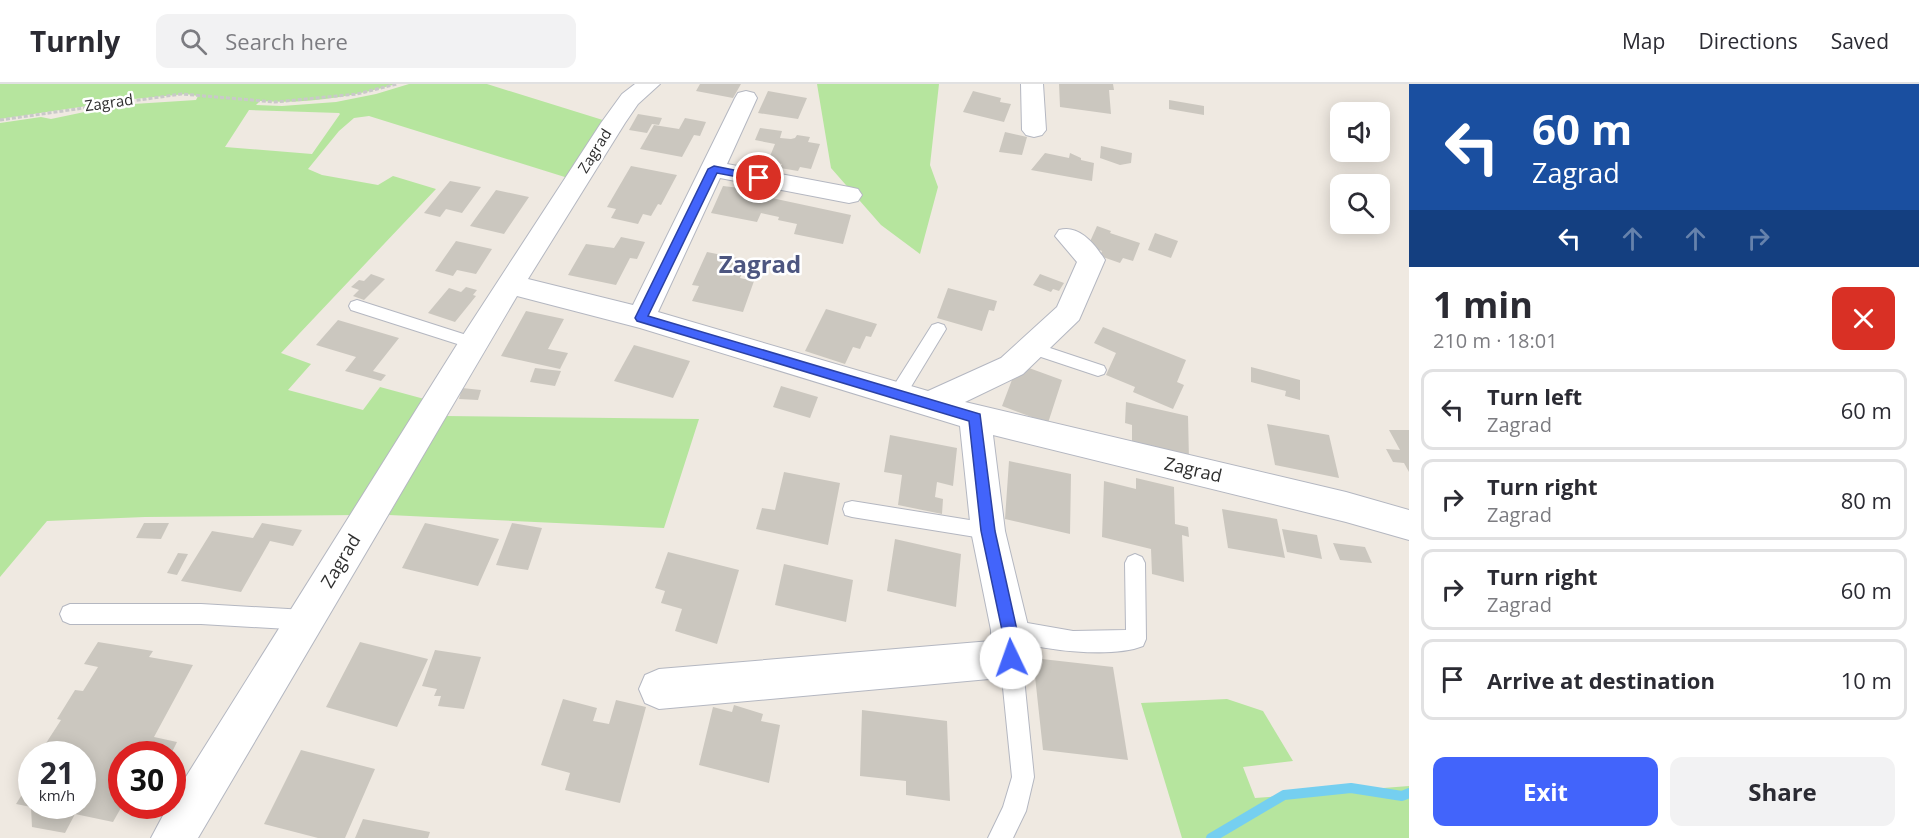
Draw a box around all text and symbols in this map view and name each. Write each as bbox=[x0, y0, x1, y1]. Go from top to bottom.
search box bbox=[156, 14, 576, 68]
text: Turnly bbox=[30, 22, 120, 60]
icon: search bbox=[177, 25, 210, 58]
text: Search here bbox=[225, 26, 348, 56]
text: Map bbox=[1622, 27, 1665, 55]
text: Directions bbox=[1698, 27, 1798, 55]
text: Saved bbox=[1831, 27, 1889, 55]
street label: Zagrad bbox=[83, 89, 134, 115]
text: 60 m bbox=[1532, 100, 1632, 157]
map controls bbox=[1330, 102, 1390, 234]
button: sound bbox=[1330, 102, 1390, 162]
icon: left bbox=[1433, 108, 1511, 186]
street label: Zagrad bbox=[573, 125, 616, 176]
pin bbox=[733, 152, 784, 203]
text: Zagrad bbox=[1532, 154, 1620, 191]
icon: arrive bbox=[742, 161, 775, 194]
button: search bbox=[1330, 174, 1390, 234]
icon: left bbox=[1553, 222, 1586, 255]
icon: ahead bbox=[1616, 222, 1649, 255]
icon: ahead bbox=[1679, 222, 1712, 255]
icon: right bbox=[1742, 222, 1775, 255]
district label: Zagrad bbox=[719, 247, 801, 280]
text: 1 min bbox=[1433, 280, 1533, 329]
button: close bbox=[1832, 287, 1895, 350]
text: 210 m · 18:01 bbox=[1433, 327, 1558, 354]
text: Turn left bbox=[1487, 381, 1582, 411]
icon: left bbox=[1436, 393, 1469, 426]
text: 60 m bbox=[1841, 395, 1892, 425]
text: Zagrad bbox=[1487, 411, 1552, 438]
street label: Zagrad bbox=[1162, 451, 1224, 487]
text: Turn right bbox=[1487, 471, 1598, 501]
icon: right bbox=[1436, 483, 1469, 516]
text: 80 m bbox=[1841, 485, 1892, 515]
text: Zagrad bbox=[1487, 501, 1552, 528]
street label: Zagrad bbox=[315, 529, 365, 592]
text: Turn right bbox=[1487, 561, 1598, 591]
icon: right bbox=[1436, 573, 1469, 606]
text: 60 m bbox=[1841, 575, 1892, 605]
text: Zagrad bbox=[1487, 591, 1552, 618]
position arrow bbox=[979, 626, 1043, 690]
icon: arrive bbox=[1436, 663, 1469, 696]
text: Arrive at destination bbox=[1487, 665, 1715, 695]
text: 10 m bbox=[1841, 665, 1892, 695]
speed limit sign: 30 bbox=[108, 741, 186, 819]
text: 21 bbox=[40, 752, 74, 793]
button: Exit bbox=[1433, 757, 1658, 826]
button: Share bbox=[1670, 757, 1895, 826]
text: km/h bbox=[39, 785, 75, 805]

